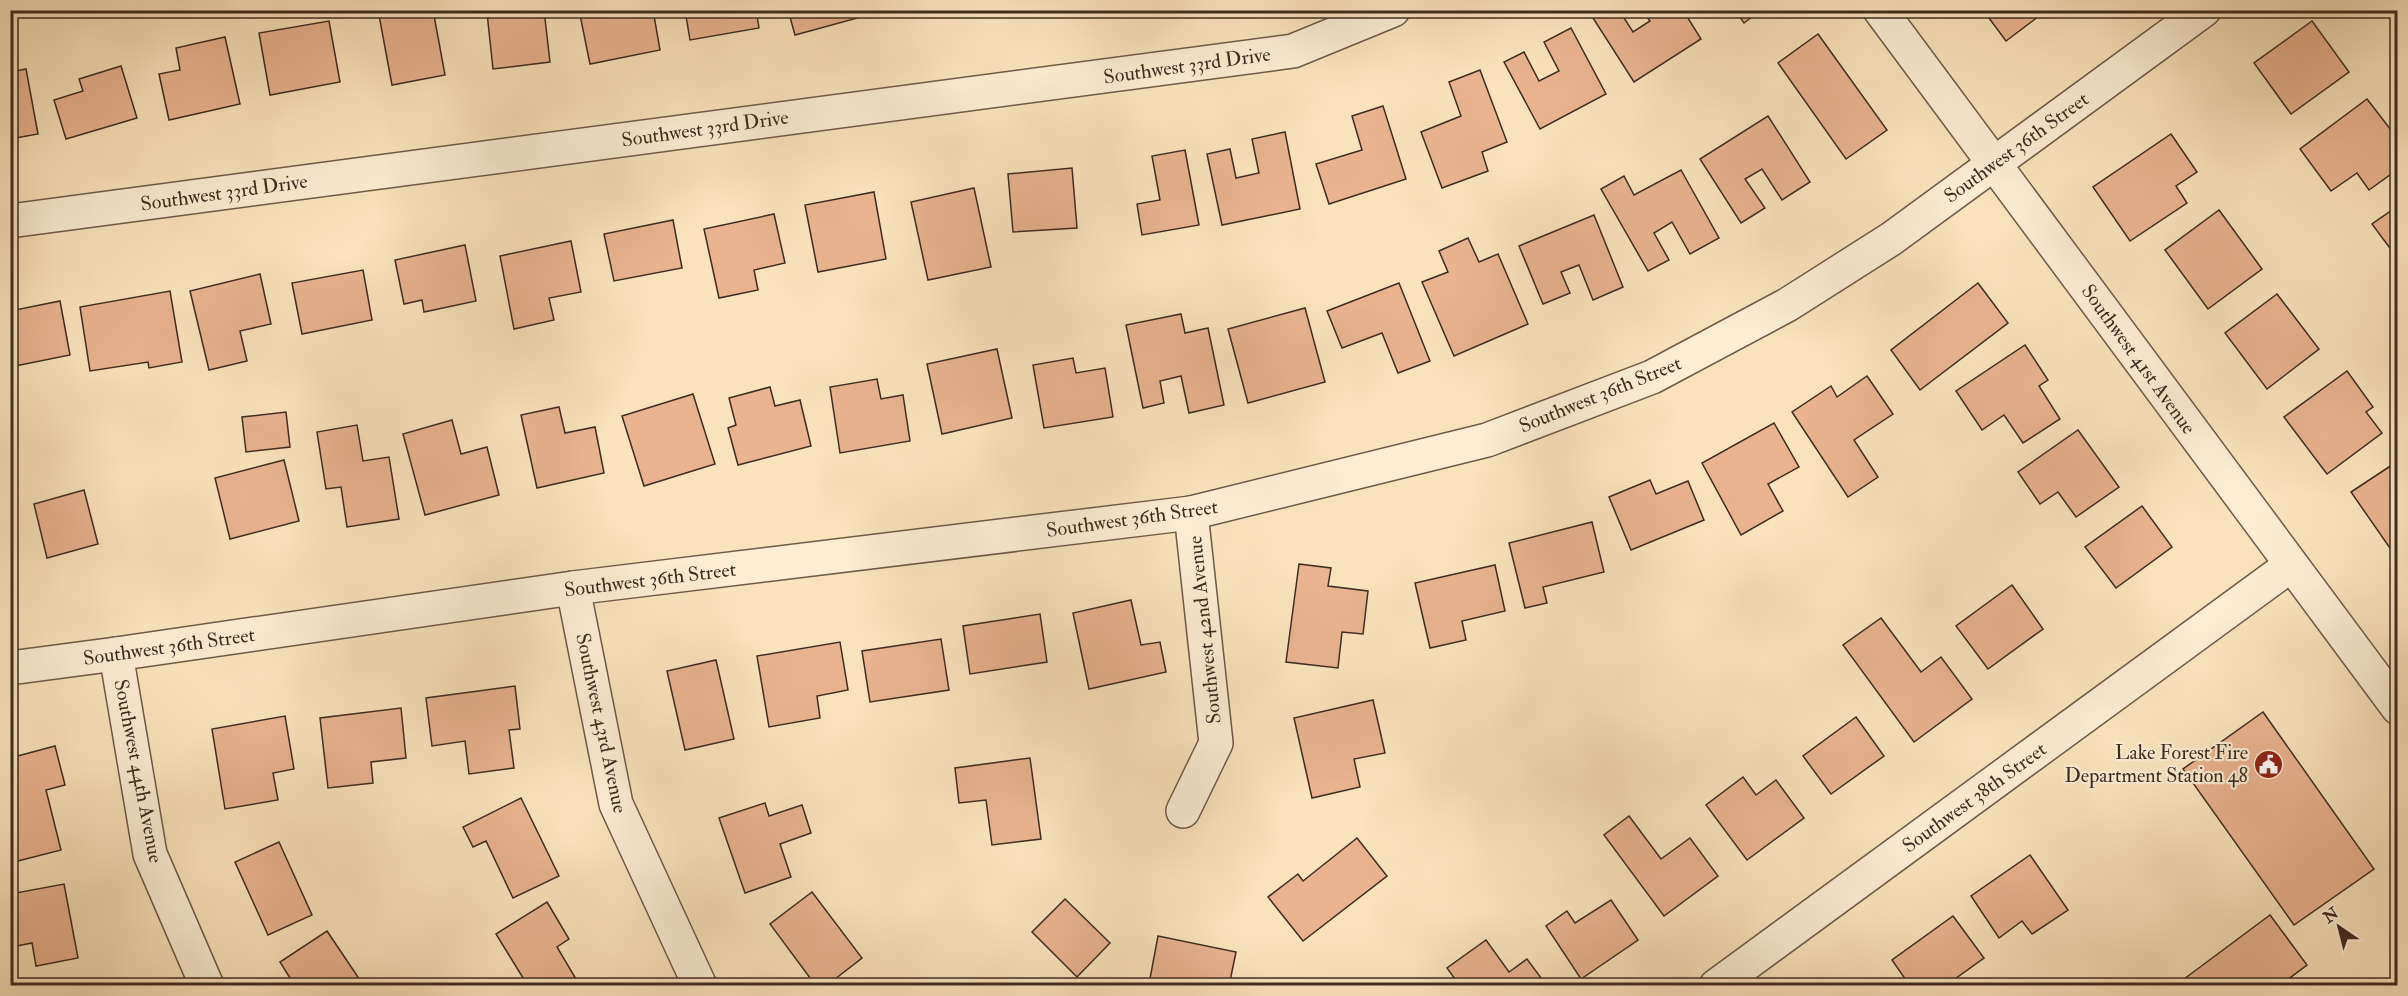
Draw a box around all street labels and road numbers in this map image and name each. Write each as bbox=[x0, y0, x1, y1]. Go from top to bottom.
street label: Southwest 33rd Drive bbox=[1102, 41, 1272, 90]
street label: Southwest 36th Street bbox=[1939, 86, 2094, 208]
street label: Southwest 33rd Drive bbox=[620, 104, 790, 153]
street label: Southwest 33rd Drive bbox=[139, 168, 309, 217]
street label: Southwest 41st Avenue bbox=[2076, 279, 2201, 439]
street label: Southwest 36th Street bbox=[1515, 350, 1686, 438]
street label: Southwest 36th Street bbox=[1045, 494, 1220, 543]
street label: Southwest 42nd Avenue bbox=[1182, 535, 1227, 725]
street label: Southwest 36th Street bbox=[563, 556, 738, 602]
street label: Southwest 36th Street bbox=[82, 622, 257, 671]
street label: Southwest 43rd Avenue bbox=[570, 631, 633, 816]
street label: Southwest 44th Avenue bbox=[108, 677, 169, 865]
street label: Southwest 38th Street bbox=[1897, 736, 2052, 858]

